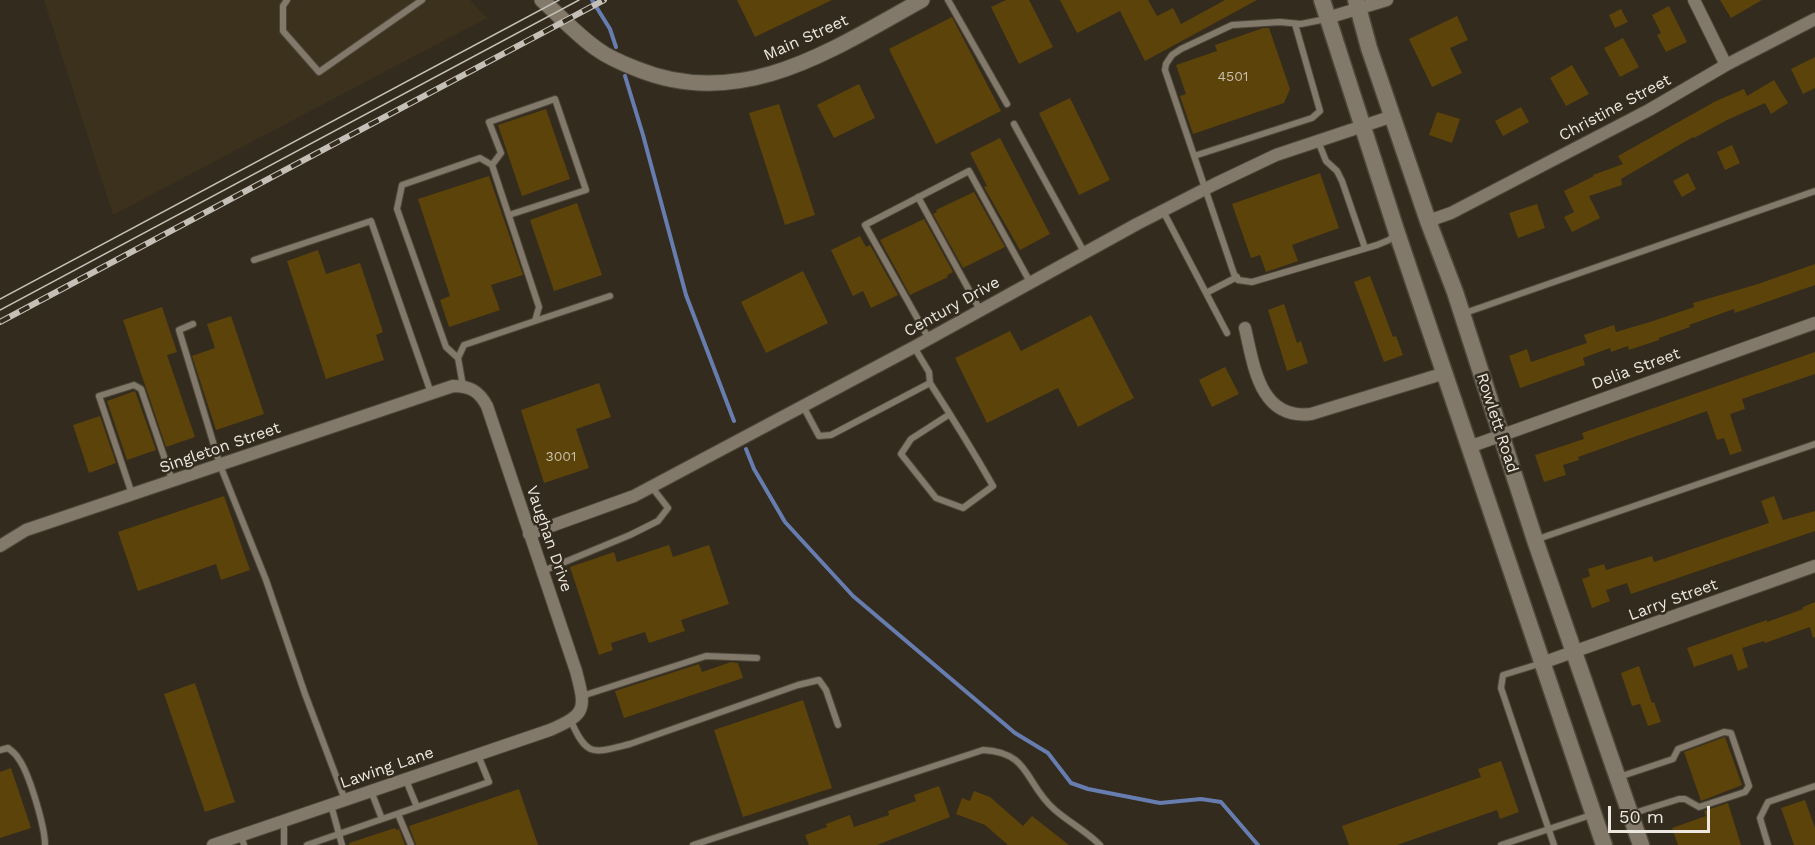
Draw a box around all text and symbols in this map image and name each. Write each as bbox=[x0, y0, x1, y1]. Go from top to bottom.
street label: Main Street bbox=[761, 11, 851, 65]
house number: 4501 bbox=[1218, 69, 1248, 85]
street label: Christine Street bbox=[1556, 70, 1674, 146]
street label: Century Drive bbox=[901, 273, 1003, 341]
street label: Delia Street bbox=[1589, 344, 1683, 394]
street label: Rowlett Road bbox=[1472, 371, 1522, 475]
street label: Singleton Street bbox=[157, 418, 283, 478]
house number: 3001 bbox=[545, 449, 577, 465]
street label: Vaughan Drive bbox=[522, 483, 576, 595]
street label: Larry Street bbox=[1626, 575, 1720, 625]
street label: Lawing Lane bbox=[338, 743, 436, 793]
scale bar bbox=[1611, 794, 1713, 832]
text: 50 m bbox=[1619, 806, 1664, 827]

